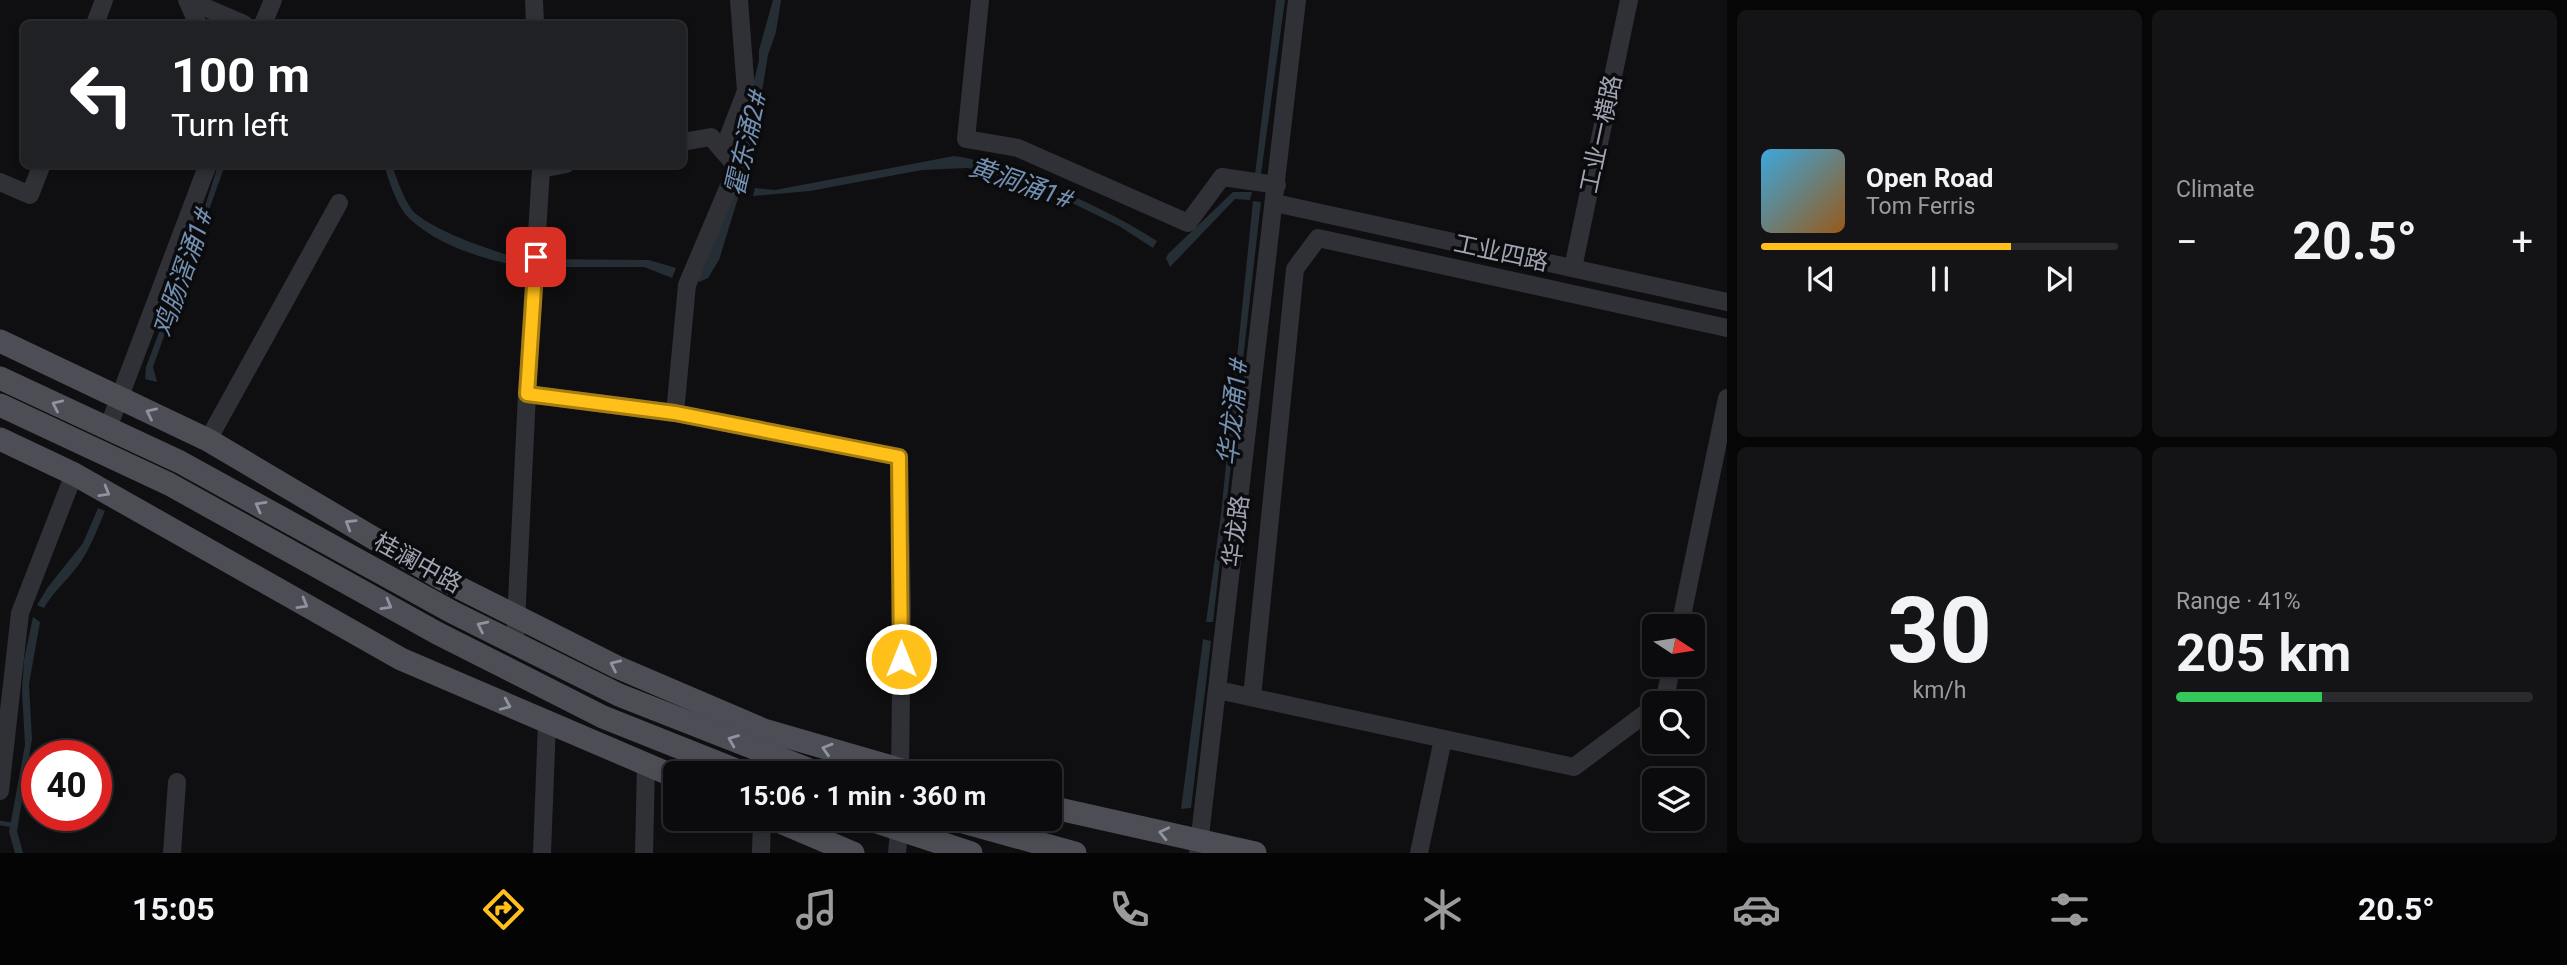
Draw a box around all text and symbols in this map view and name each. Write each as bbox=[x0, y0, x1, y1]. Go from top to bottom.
text: 100 m bbox=[171, 47, 310, 104]
icon: left bbox=[56, 49, 147, 140]
street label: 工业一横路 bbox=[1575, 72, 1627, 196]
water label: 霍东涌2# bbox=[719, 86, 773, 199]
text: Turn left bbox=[171, 106, 289, 144]
water label: 黄洞涌1# bbox=[965, 151, 1078, 215]
text: Open Road bbox=[1866, 163, 1994, 193]
text: Climate bbox=[2176, 176, 2255, 203]
text: Tom Ferris bbox=[1866, 193, 1975, 220]
water label: 鸡肠滘涌1# bbox=[147, 203, 219, 340]
text: 20.5° bbox=[2292, 211, 2417, 272]
text: − bbox=[2176, 220, 2198, 264]
text: + bbox=[2511, 220, 2533, 264]
pin bbox=[506, 227, 566, 287]
street label: 工业四路 bbox=[1451, 229, 1551, 277]
icon: arrive bbox=[517, 238, 555, 276]
icon: previous bbox=[1802, 260, 1840, 298]
icon: pause bbox=[1921, 260, 1959, 298]
icon: next bbox=[2040, 260, 2078, 298]
water label: 华龙涌1# bbox=[1212, 355, 1254, 467]
one-way arrow bbox=[52, 399, 64, 413]
one-way arrow bbox=[146, 407, 159, 421]
one-way arrow bbox=[98, 484, 110, 497]
street label: 华龙路 bbox=[1218, 494, 1254, 568]
one-way arrow bbox=[255, 501, 267, 514]
one-way arrow bbox=[344, 520, 357, 533]
street label: 桂澜中路 bbox=[369, 527, 467, 599]
text: 30 bbox=[1887, 578, 1992, 684]
text: Range · 41% bbox=[2176, 588, 2301, 615]
one-way arrow bbox=[296, 596, 308, 609]
one-way arrow bbox=[379, 597, 392, 610]
north arrow bbox=[1642, 614, 1704, 677]
map controls bbox=[1642, 614, 1705, 831]
one-way arrow bbox=[477, 621, 489, 635]
position arrow bbox=[864, 622, 938, 696]
text: 205 km bbox=[2176, 623, 2351, 684]
one-way arrow bbox=[610, 660, 622, 674]
text: km/h bbox=[1913, 677, 1967, 704]
button: search bbox=[1642, 691, 1705, 754]
one-way arrow bbox=[500, 696, 512, 710]
one-way arrow bbox=[728, 735, 740, 749]
speed limit sign: 40 bbox=[21, 740, 112, 831]
one-way arrow bbox=[821, 742, 833, 757]
button: layers bbox=[1642, 768, 1705, 831]
text: 15:06 · 1 min · 360 m bbox=[739, 781, 986, 811]
one-way arrow bbox=[1158, 827, 1170, 841]
icon: directions bbox=[479, 885, 528, 934]
icon: music bbox=[792, 885, 841, 934]
icon: phone bbox=[1105, 885, 1154, 934]
icon: climate bbox=[1418, 885, 1467, 934]
icon: car bbox=[1732, 885, 1781, 934]
icon: filters bbox=[2045, 885, 2094, 934]
text: 15:05 bbox=[132, 890, 215, 928]
text: 20.5° bbox=[2358, 890, 2435, 928]

